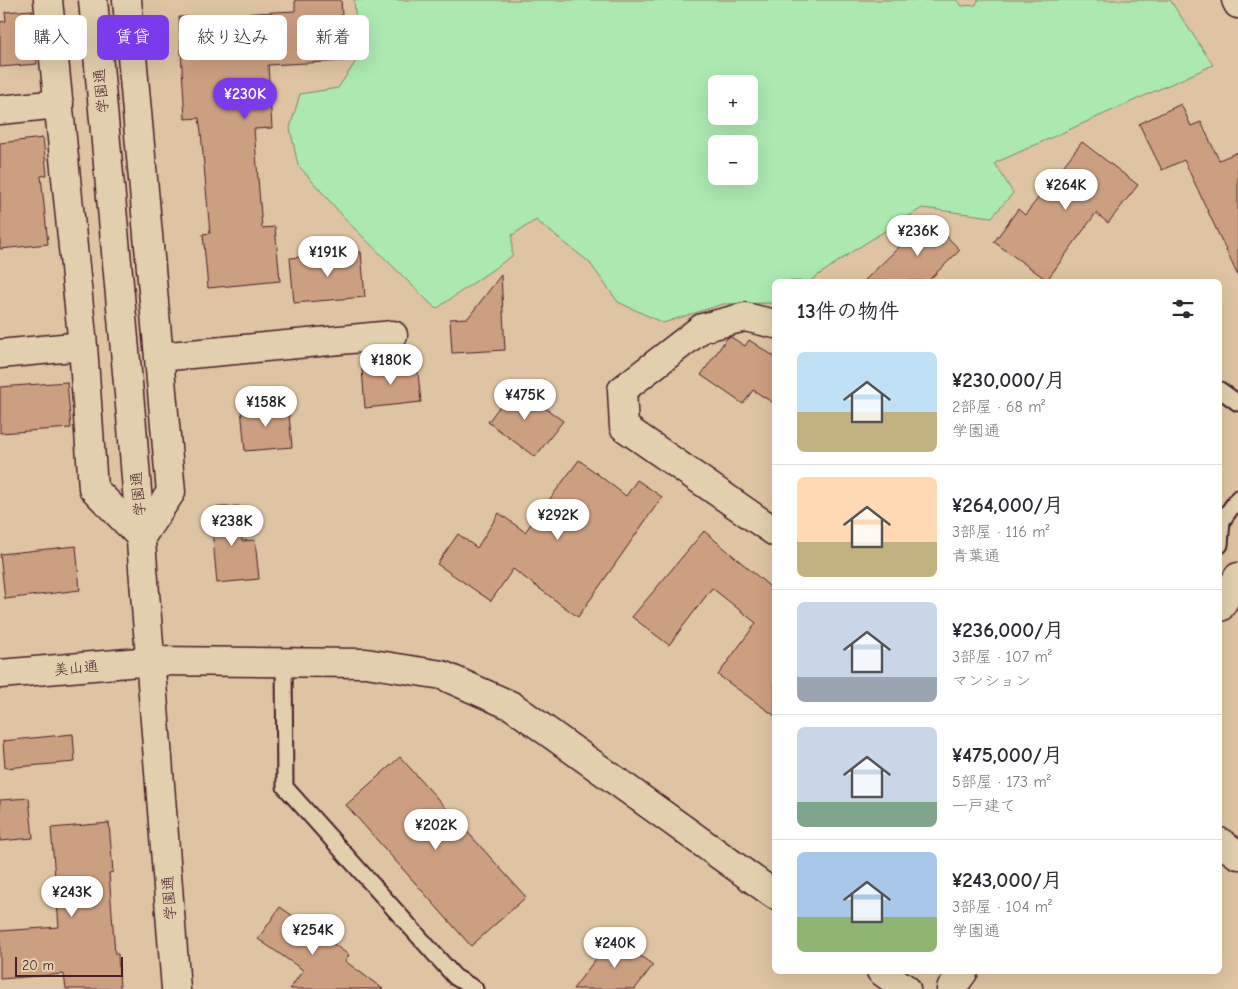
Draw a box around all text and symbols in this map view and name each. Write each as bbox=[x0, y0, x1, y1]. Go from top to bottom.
chip: 購入 bbox=[15, 15, 87, 60]
chip: 賃貸 bbox=[97, 15, 169, 60]
chip: 絞り込み bbox=[179, 15, 287, 60]
chip: 新着 bbox=[297, 15, 369, 60]
street label: 学園通 bbox=[90, 68, 112, 114]
map controls bbox=[708, 75, 758, 185]
button: + bbox=[708, 75, 758, 125]
pin: ¥230K bbox=[210, 78, 280, 120]
text: ¥230K bbox=[224, 85, 266, 103]
button: − bbox=[708, 135, 758, 185]
pin: ¥264K bbox=[1031, 168, 1101, 211]
text: ¥264K bbox=[1046, 176, 1086, 194]
pin: ¥236K bbox=[883, 214, 953, 257]
text: ¥236K bbox=[897, 222, 939, 240]
pin: ¥191K bbox=[293, 236, 363, 278]
text: ¥191K bbox=[309, 243, 347, 261]
icon: filters bbox=[1169, 295, 1197, 323]
text: 13件の物件 bbox=[797, 299, 900, 323]
pin: ¥180K bbox=[356, 344, 426, 386]
text: ¥180K bbox=[371, 351, 411, 369]
text: ¥230,000/月 bbox=[952, 368, 1065, 392]
icon: home bbox=[837, 372, 897, 432]
pin: ¥475K bbox=[490, 378, 560, 421]
pin: ¥158K bbox=[231, 386, 301, 428]
text: ¥475K bbox=[505, 386, 545, 404]
text: ¥158K bbox=[246, 393, 286, 411]
text: 2部屋 · 68 m² bbox=[952, 398, 1045, 416]
text: 学園通 bbox=[952, 422, 1000, 440]
street label: 学園通 bbox=[127, 471, 149, 517]
text: ¥264,000/月 bbox=[952, 493, 1064, 517]
icon: home bbox=[837, 497, 897, 557]
pin: ¥292K bbox=[523, 498, 593, 541]
pin: ¥238K bbox=[197, 504, 267, 547]
text: ¥292K bbox=[537, 506, 579, 524]
text: ¥238K bbox=[212, 512, 252, 530]
text: 3部屋 · 116 m² bbox=[952, 523, 1050, 541]
text: 青葉通 bbox=[952, 547, 1000, 565]
text: ¥236,000/月 bbox=[952, 618, 1064, 642]
icon: home bbox=[837, 622, 897, 682]
text: 3部屋 · 107 m² bbox=[952, 648, 1052, 666]
street label: 美山通 bbox=[53, 657, 99, 679]
text: マンション bbox=[952, 672, 1031, 690]
text: ¥475,000/月 bbox=[952, 743, 1063, 767]
icon: home bbox=[837, 747, 897, 807]
text: 5部屋 · 173 m² bbox=[952, 773, 1051, 791]
text: 一戸建て bbox=[952, 797, 1016, 815]
pin: ¥202K bbox=[401, 808, 471, 851]
text: ¥202K bbox=[415, 816, 457, 834]
text: ¥243,000/月 bbox=[952, 868, 1063, 892]
icon: home bbox=[837, 872, 897, 932]
street label: 学園通 bbox=[158, 875, 180, 921]
pin: ¥243K bbox=[37, 876, 107, 918]
text: ¥243K bbox=[52, 883, 92, 901]
text: 3部屋 · 104 m² bbox=[952, 898, 1052, 916]
pin: ¥254K bbox=[278, 914, 348, 956]
text: ¥254K bbox=[293, 921, 333, 939]
text: 学園通 bbox=[952, 922, 1000, 940]
pin: ¥240K bbox=[580, 926, 650, 969]
text: ¥240K bbox=[594, 934, 636, 952]
scale bar bbox=[15, 954, 122, 977]
text: 20 m bbox=[22, 957, 54, 974]

